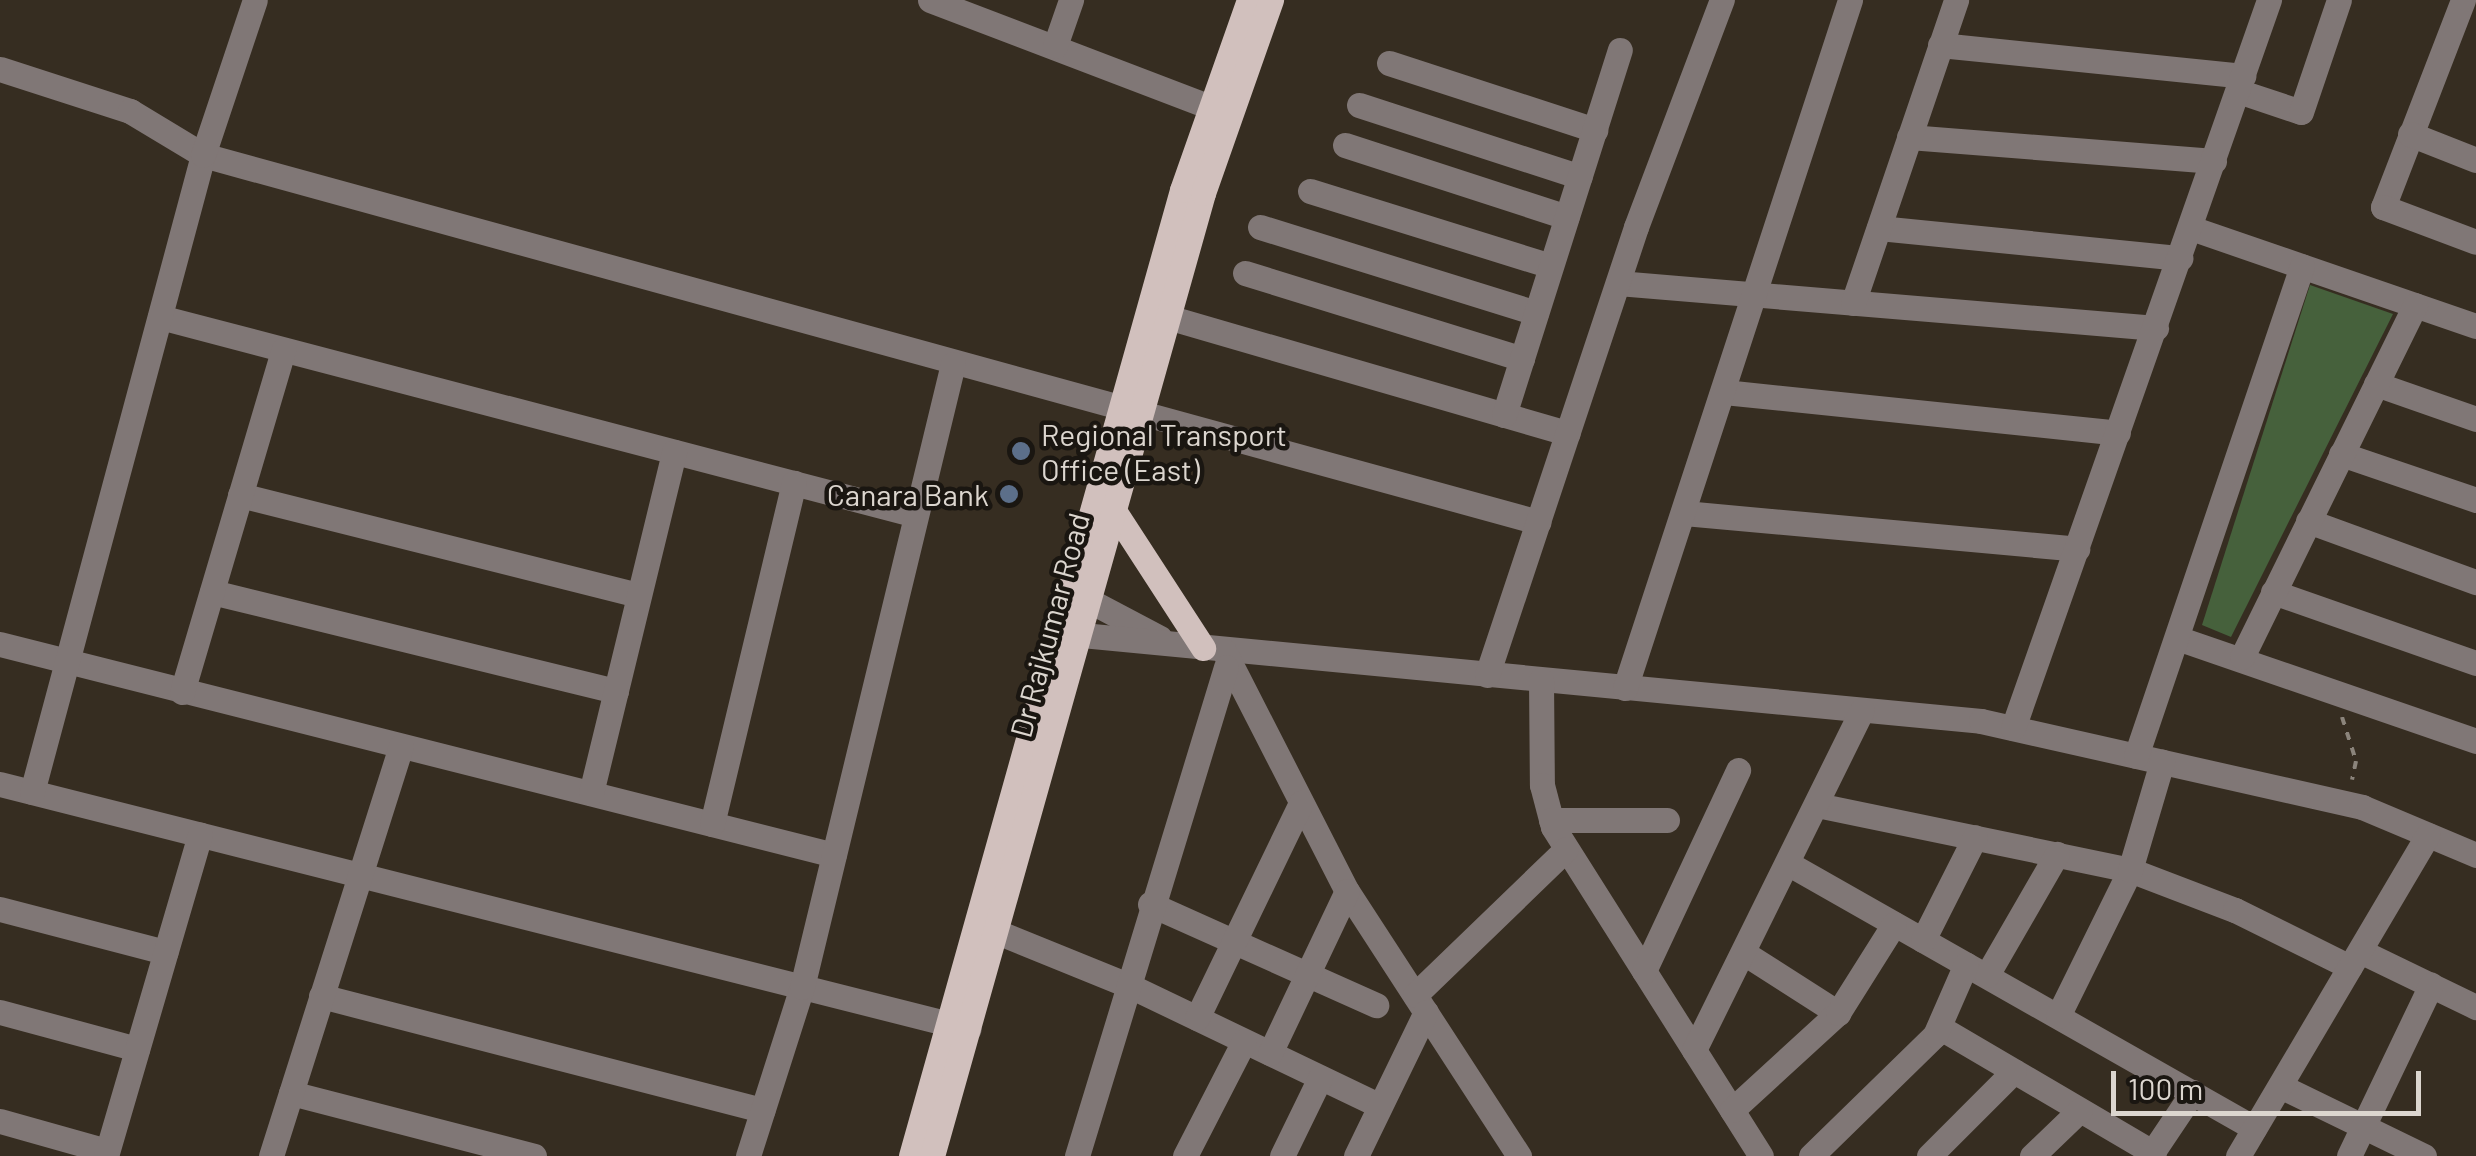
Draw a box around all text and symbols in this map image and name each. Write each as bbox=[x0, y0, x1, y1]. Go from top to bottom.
place label: Regional Transport Office (East) bbox=[1041, 416, 1287, 486]
marker: Regional Transport Office (East) bbox=[1010, 440, 1032, 462]
place label: Canara Bank bbox=[827, 476, 989, 512]
marker: Canara Bank bbox=[998, 483, 1020, 505]
street label: Dr Rajkumar Road bbox=[1002, 509, 1096, 741]
scale bar bbox=[2116, 1051, 2426, 1113]
text: 100 m bbox=[2128, 1070, 2203, 1106]

